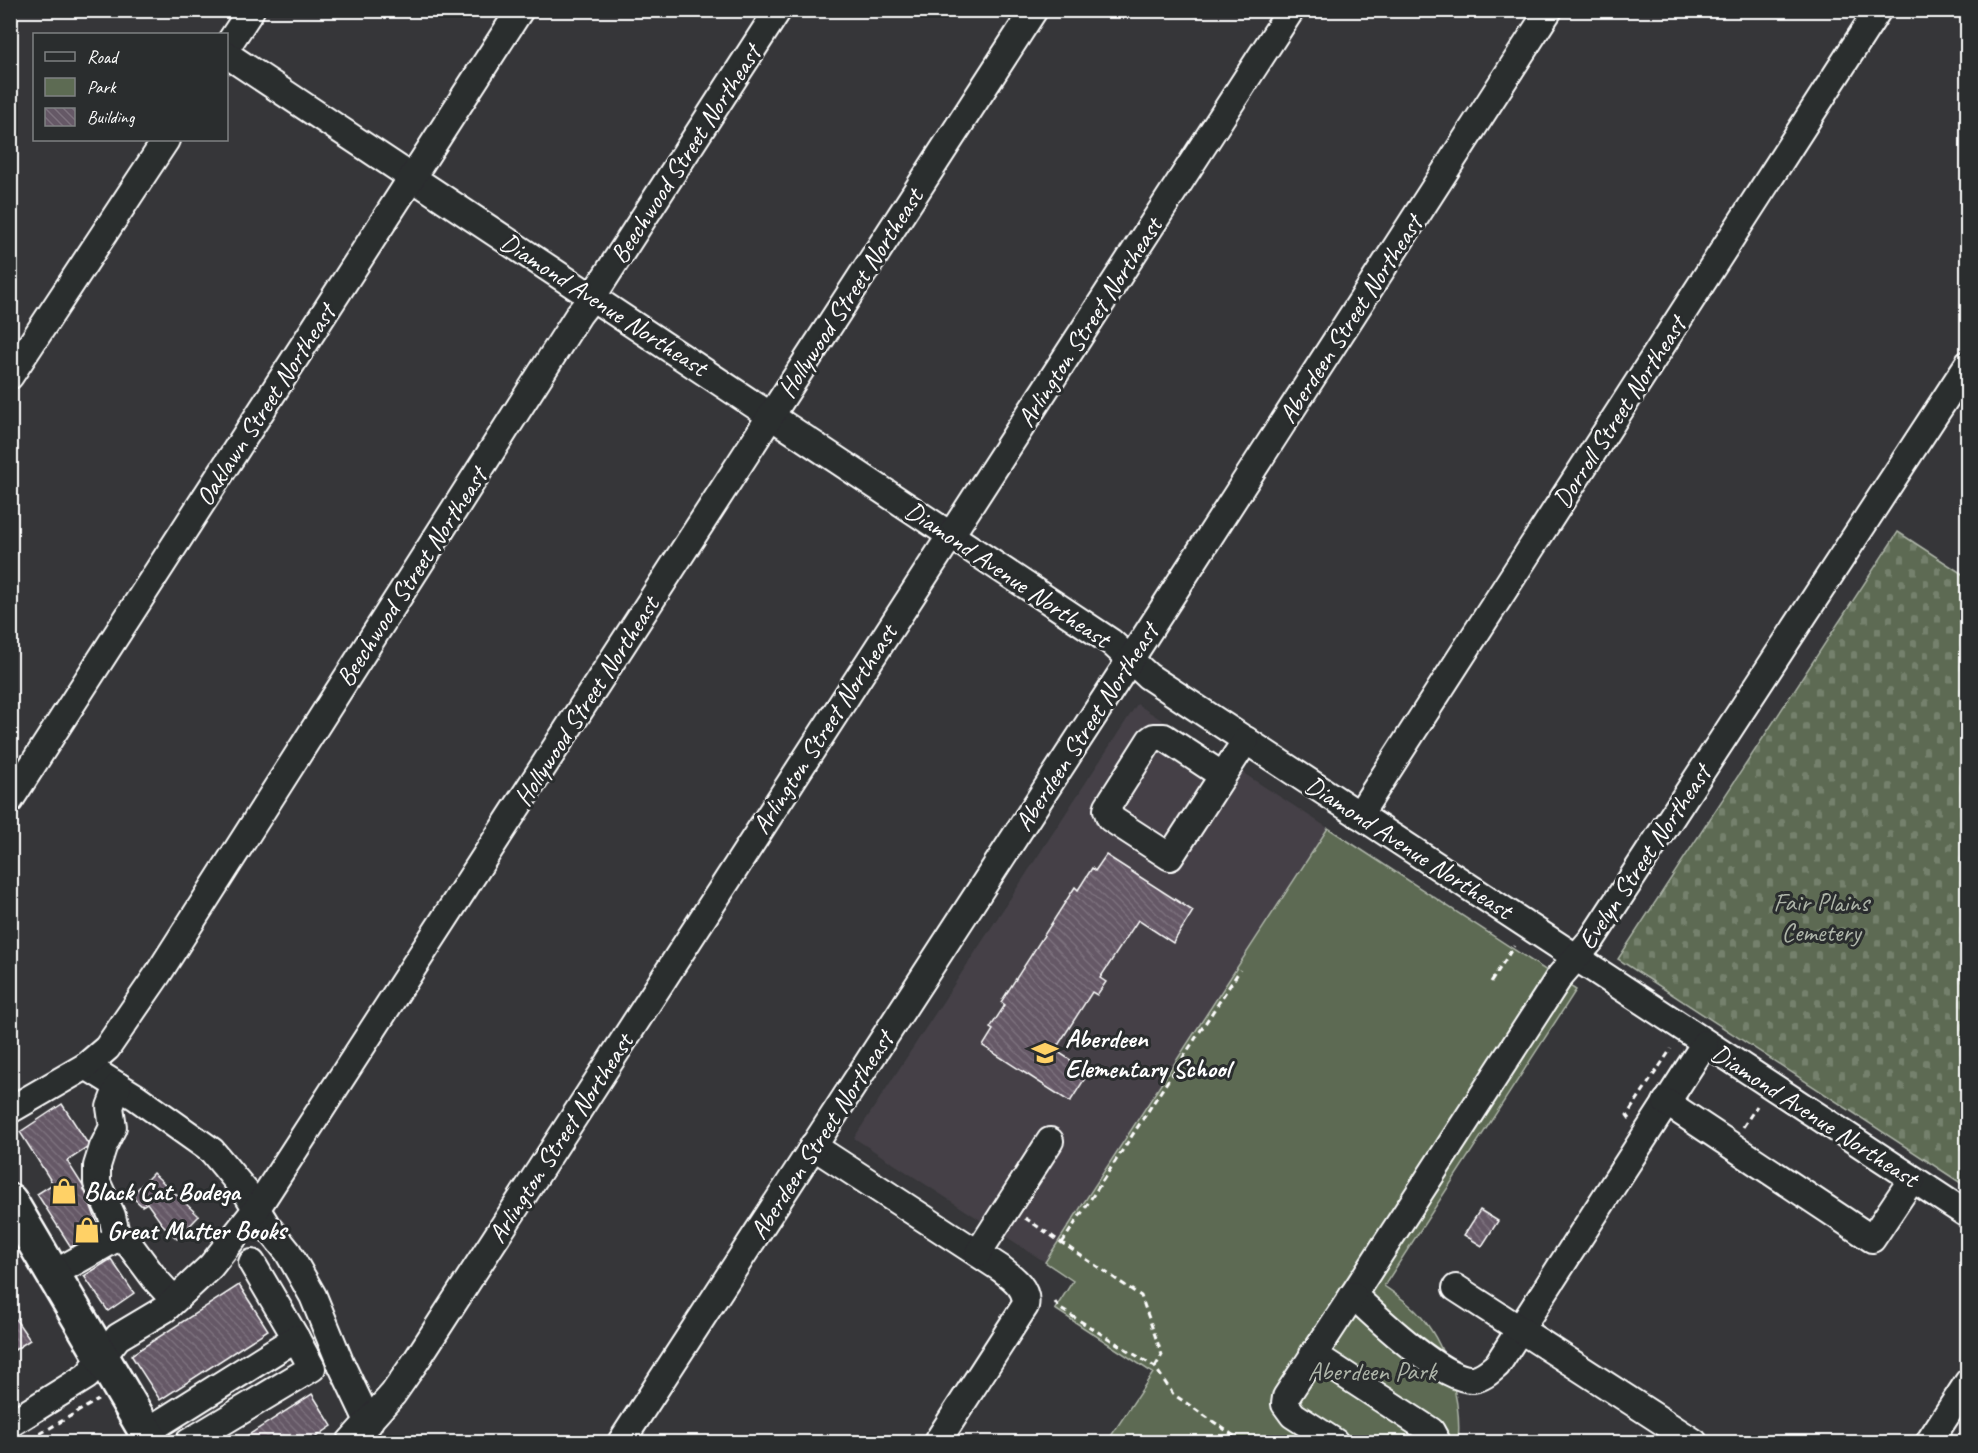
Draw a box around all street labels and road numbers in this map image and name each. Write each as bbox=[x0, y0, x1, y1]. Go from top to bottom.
street label: Beechwood Street Northeast bbox=[603, 36, 770, 270]
street label: Hollywood Street Northeast bbox=[770, 180, 932, 404]
street label: Aberdeen Street Northeast bbox=[1271, 206, 1432, 429]
street label: Arlington Street Northeast bbox=[1009, 209, 1171, 433]
street label: Diamond Avenue Northeast bbox=[494, 225, 715, 385]
street label: Oaklawn Street Northeast bbox=[188, 296, 345, 512]
street label: Dorroll Street Northeast bbox=[1545, 308, 1695, 514]
street label: Beechwood Street Northeast bbox=[329, 459, 496, 693]
street label: Diamond Avenue Northeast bbox=[899, 494, 1118, 656]
street label: Hollywood Street Northeast bbox=[506, 588, 668, 812]
street label: Aberdeen Street Northeast bbox=[1007, 614, 1168, 837]
street label: Arlington Street Northeast bbox=[744, 616, 906, 840]
street label: Evelyn Street Northeast bbox=[1571, 756, 1720, 956]
street label: Diamond Avenue Northeast bbox=[1299, 768, 1520, 928]
street label: Aberdeen Street Northeast bbox=[742, 1022, 903, 1245]
street label: Arlington Street Northeast bbox=[480, 1025, 642, 1249]
street label: Diamond Avenue Northeast bbox=[1705, 1036, 1926, 1196]

